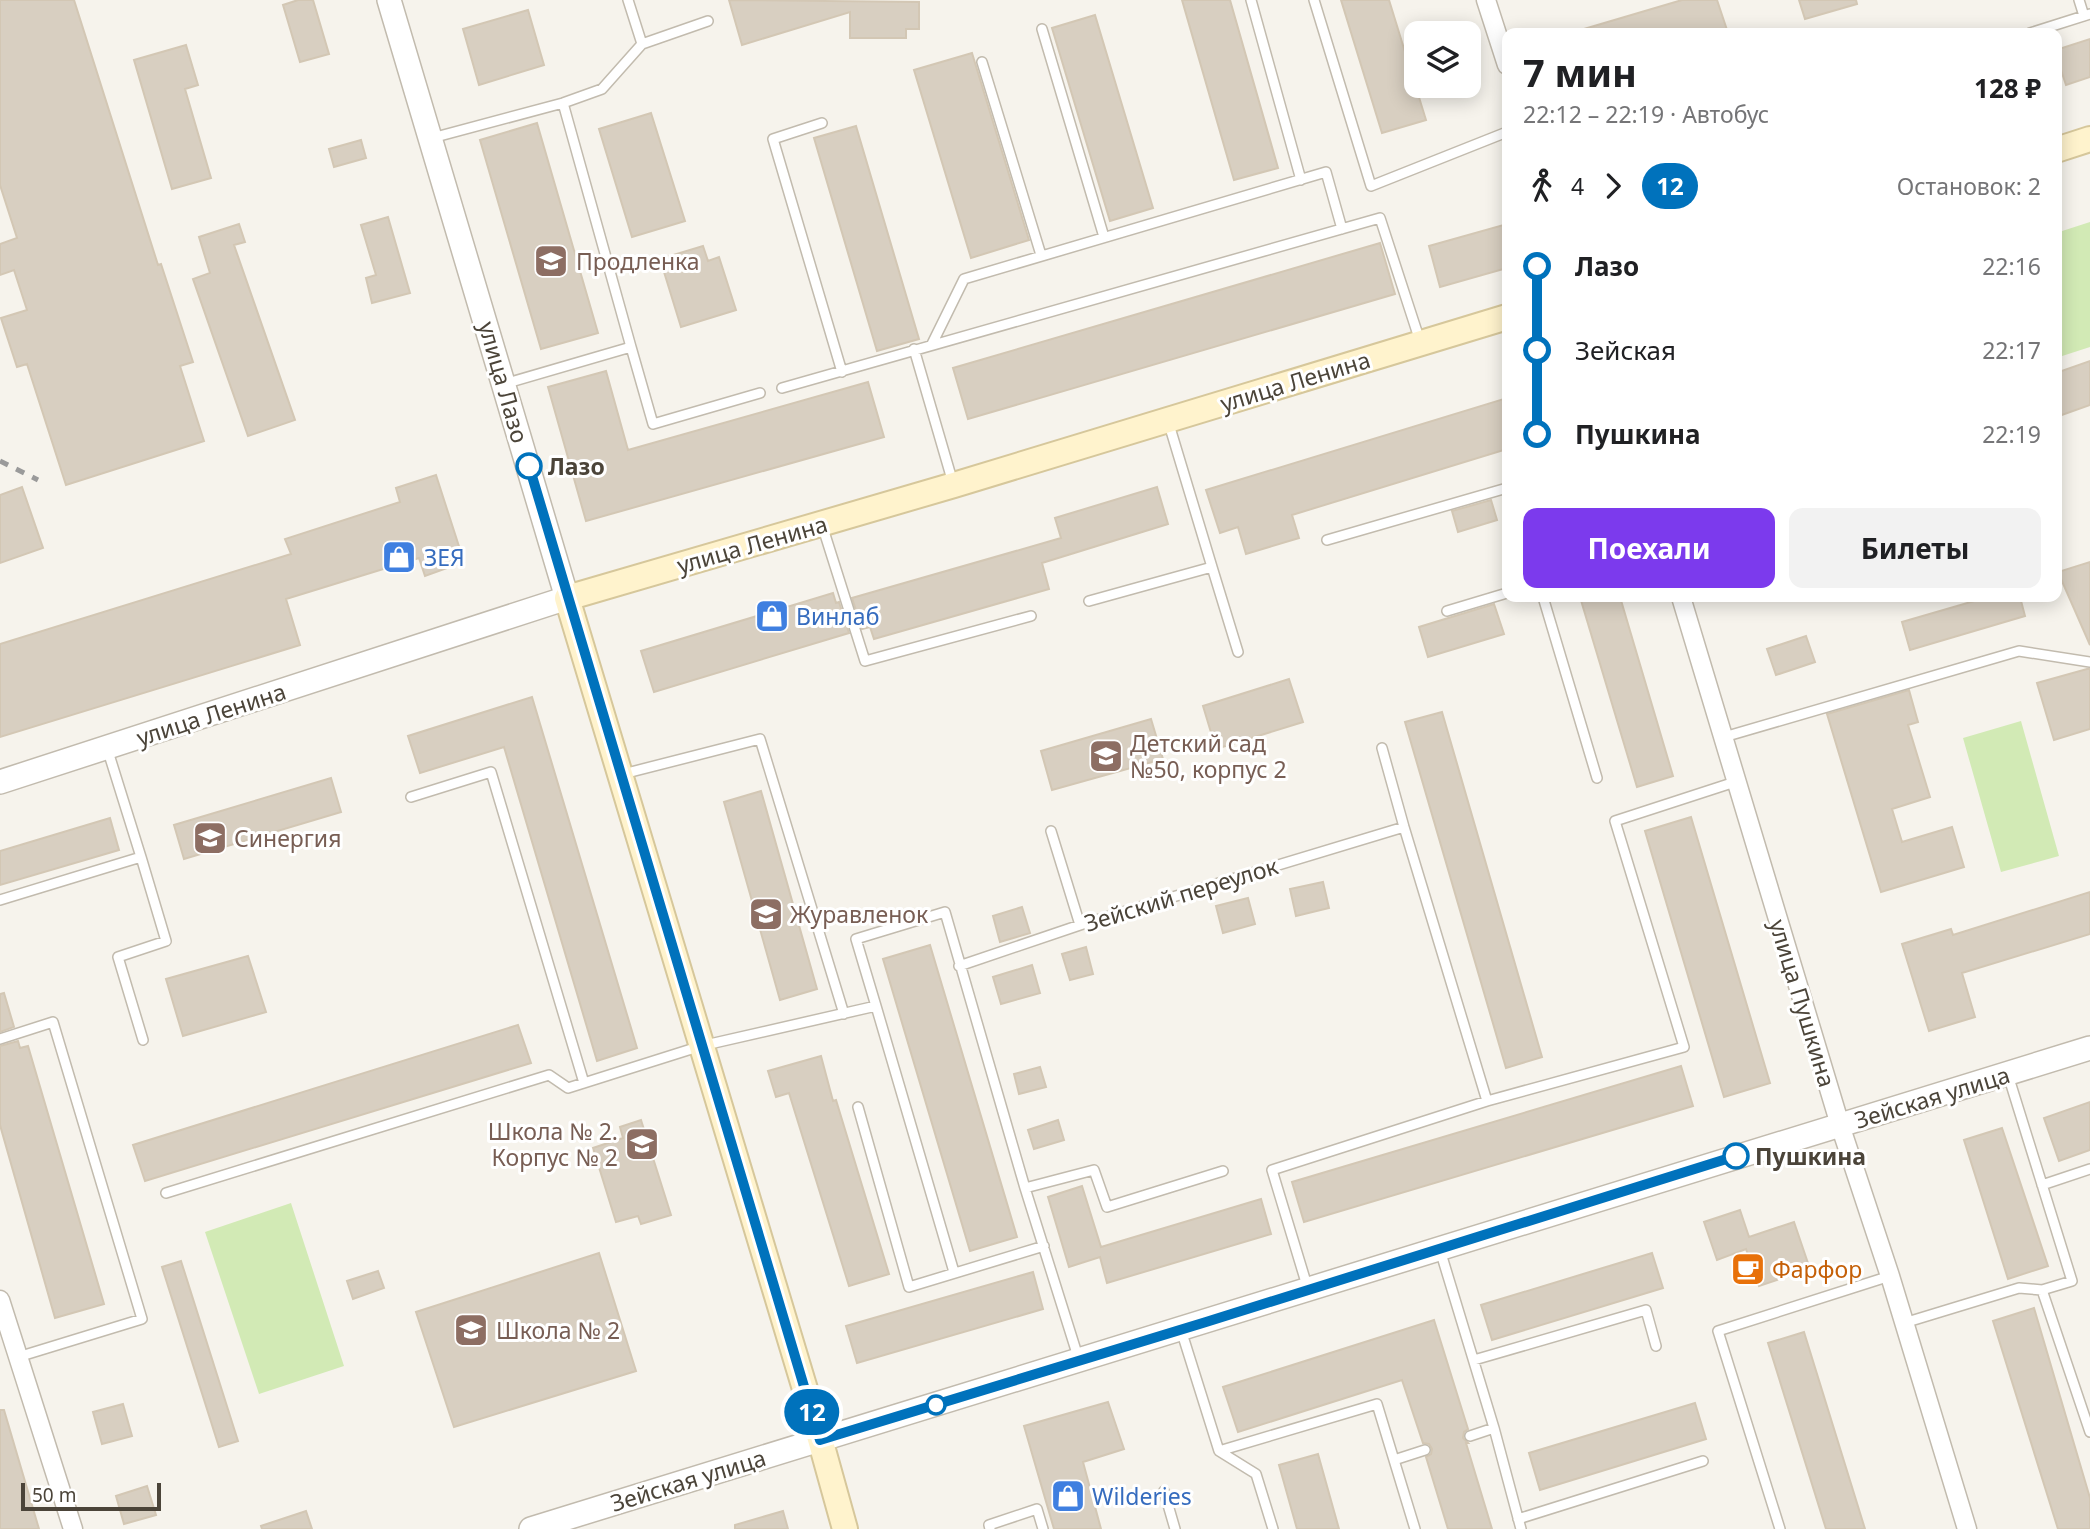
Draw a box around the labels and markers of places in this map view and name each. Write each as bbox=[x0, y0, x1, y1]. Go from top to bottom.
school or university icon: Продленка bbox=[532, 242, 570, 280]
place label: Продленка bbox=[576, 245, 700, 277]
place label: Лазо bbox=[548, 450, 605, 482]
marker: Лазо bbox=[516, 453, 542, 479]
shop icon: ЗЕЯ bbox=[380, 538, 418, 576]
place label: ЗЕЯ bbox=[424, 541, 465, 573]
shop icon: Винлаб bbox=[753, 597, 791, 635]
place label: Винлаб bbox=[796, 600, 879, 632]
place label: Детский сад №50, корпус 2 bbox=[1130, 727, 1287, 785]
school or university icon: Детский сад №50, корпус 2 bbox=[1087, 737, 1125, 775]
school or university icon: Синергия bbox=[191, 819, 229, 857]
place label: Синергия bbox=[234, 822, 341, 854]
school or university icon: Журавленок bbox=[747, 895, 785, 933]
place label: Журавленок bbox=[790, 898, 929, 930]
place label: Школа № 2. Корпус № 2 bbox=[488, 1115, 618, 1173]
school or university icon: Школа № 2. Корпус № 2 bbox=[623, 1125, 661, 1163]
place label: Пушкина bbox=[1755, 1140, 1866, 1172]
marker: Пушкина bbox=[1723, 1143, 1749, 1169]
cafe icon: Фарфор bbox=[1729, 1250, 1767, 1288]
place label: Фарфор bbox=[1772, 1253, 1862, 1285]
school or university icon: Школа № 2 bbox=[452, 1311, 490, 1349]
place label: Школа № 2 bbox=[496, 1314, 620, 1346]
unlabelled marker bbox=[926, 1395, 946, 1415]
shop icon: Wilderies bbox=[1049, 1477, 1087, 1515]
place label: Wilderies bbox=[1092, 1480, 1192, 1512]

